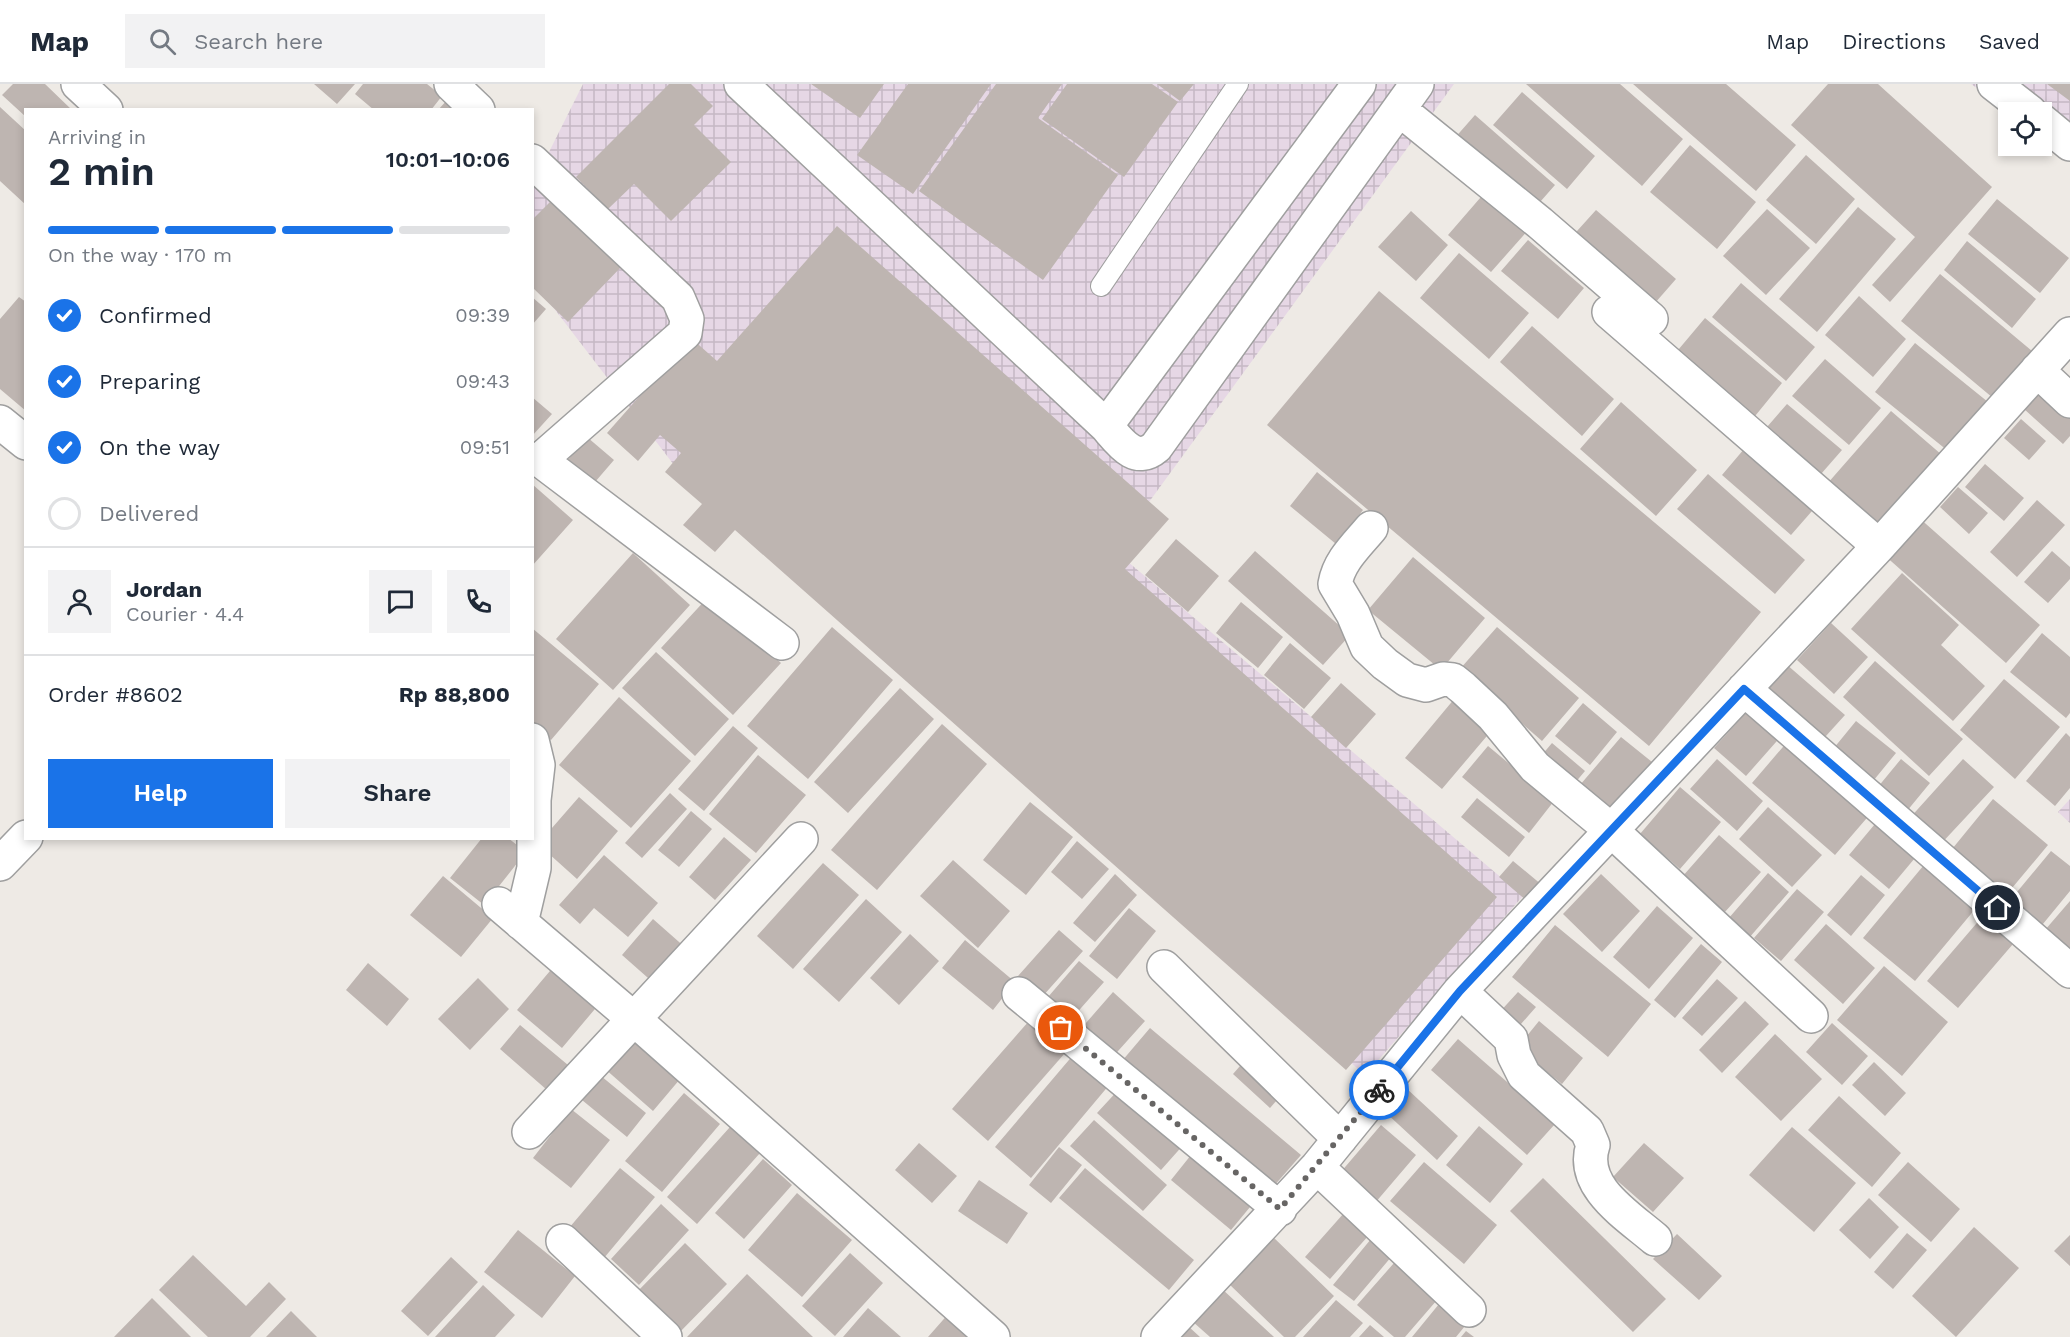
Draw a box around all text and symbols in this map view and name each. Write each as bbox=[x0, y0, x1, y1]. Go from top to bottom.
search box bbox=[125, 14, 545, 68]
text: Map bbox=[30, 25, 89, 58]
icon: search bbox=[146, 25, 179, 58]
text: Search here bbox=[194, 29, 323, 54]
text: Map bbox=[1766, 29, 1809, 54]
text: Directions bbox=[1842, 29, 1946, 54]
text: Saved bbox=[1979, 29, 2040, 54]
map controls bbox=[1998, 102, 2052, 156]
button: locate bbox=[1998, 102, 2052, 156]
text: Arriving in bbox=[48, 125, 146, 149]
text: 10:01–10:06 bbox=[386, 147, 510, 172]
text: 2 min bbox=[48, 149, 155, 194]
text: On the way · 170 m bbox=[48, 243, 232, 267]
icon: check bbox=[48, 299, 81, 332]
text: Confirmed bbox=[99, 303, 212, 328]
text: 09:39 bbox=[455, 303, 510, 327]
icon: check bbox=[48, 365, 81, 398]
text: Preparing bbox=[99, 369, 200, 394]
text: 09:43 bbox=[455, 369, 510, 393]
icon: check bbox=[48, 431, 81, 464]
text: On the way bbox=[99, 435, 220, 460]
text: 09:51 bbox=[460, 435, 510, 459]
text: Delivered bbox=[99, 501, 199, 526]
button: person bbox=[48, 570, 111, 633]
button: chat bbox=[369, 570, 432, 633]
button: phone bbox=[447, 570, 510, 633]
text: Jordan bbox=[126, 577, 202, 602]
text: Courier · 4.4 bbox=[126, 602, 244, 626]
text: Order #8602 bbox=[48, 682, 183, 707]
text: Rp 88,800 bbox=[399, 682, 510, 707]
button: Help bbox=[48, 759, 273, 828]
button: Share bbox=[285, 759, 510, 828]
pin bbox=[1972, 882, 2023, 933]
icon: home bbox=[1981, 891, 2014, 924]
pin bbox=[1035, 1002, 1086, 1053]
icon: bag bbox=[1044, 1011, 1077, 1044]
courier bbox=[1349, 1060, 1409, 1120]
icon: bike bbox=[1363, 1074, 1396, 1107]

